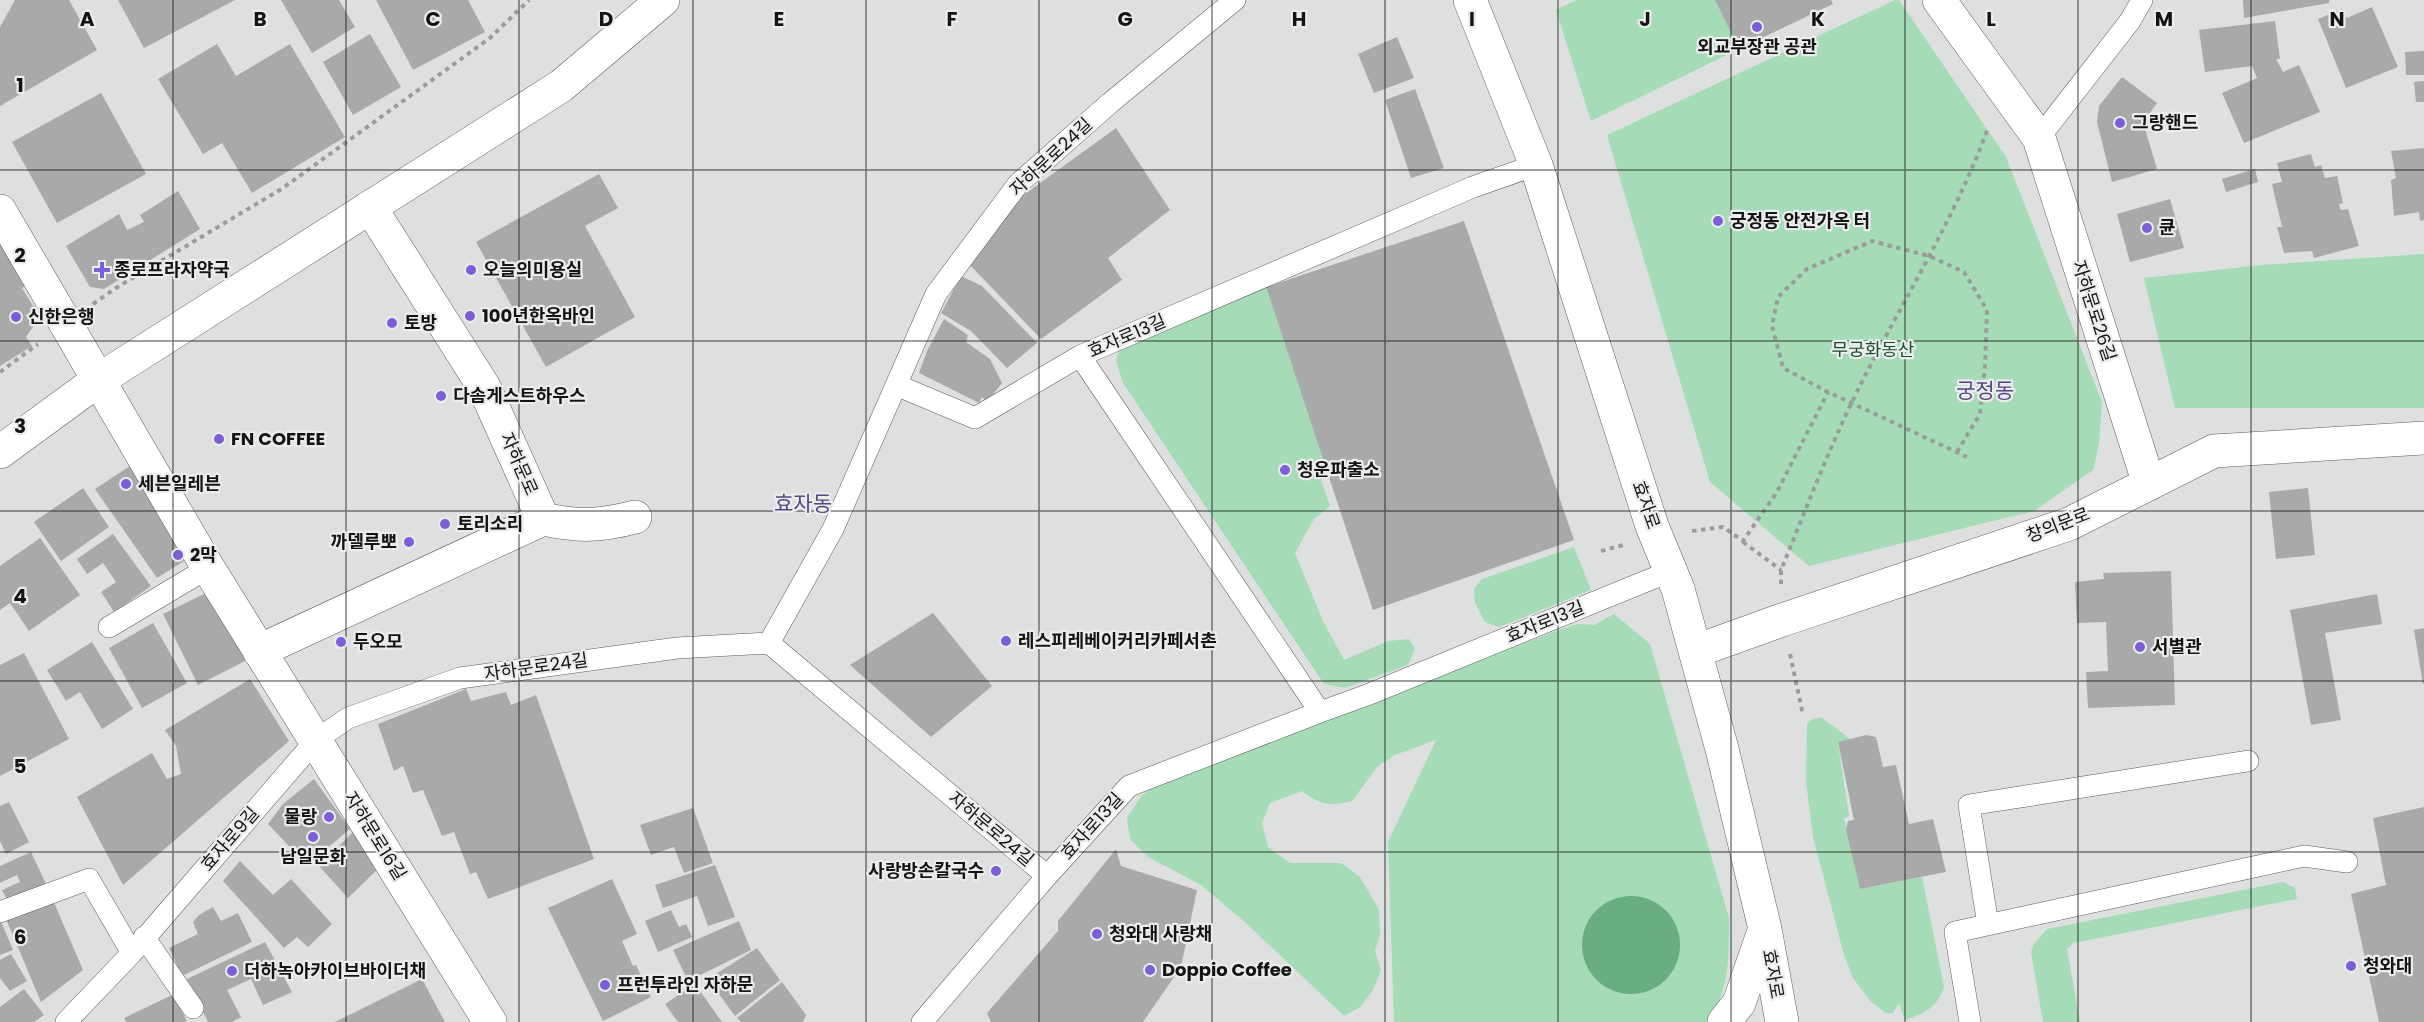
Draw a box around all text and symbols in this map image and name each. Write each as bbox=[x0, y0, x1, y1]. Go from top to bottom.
text: A bbox=[80, 5, 95, 33]
text: B bbox=[253, 5, 267, 33]
text: C bbox=[425, 5, 441, 33]
text: D bbox=[599, 5, 613, 33]
text: E bbox=[774, 5, 784, 33]
text: F bbox=[947, 5, 958, 33]
text: G bbox=[1117, 5, 1133, 33]
text: H bbox=[1292, 5, 1306, 33]
text: I bbox=[1469, 5, 1475, 33]
text: J bbox=[1639, 5, 1651, 33]
text: K bbox=[1811, 5, 1825, 33]
text: L bbox=[1986, 5, 1996, 33]
text: M bbox=[2155, 5, 2173, 33]
text: N bbox=[2329, 5, 2345, 33]
marker: 외교부장관 공관 bbox=[1750, 20, 1764, 34]
place label: 외교부장관 공관 bbox=[1697, 34, 1817, 59]
text: 1 bbox=[16, 71, 24, 99]
place label: 그랑핸드 bbox=[2132, 110, 2198, 135]
street label: 자하문로24길 bbox=[1004, 112, 1097, 201]
marker: 그랑핸드 bbox=[2113, 116, 2127, 130]
place label: 궁정동 안전가옥 터 bbox=[1730, 208, 1870, 233]
marker: 궁정동 안전가옥 터 bbox=[1711, 214, 1725, 228]
place label: 큔 bbox=[2159, 215, 2176, 240]
marker: 큔 bbox=[2140, 221, 2154, 235]
text: 2 bbox=[14, 241, 26, 269]
place label: 종로프라자약국 bbox=[114, 257, 230, 282]
place label: 오늘의미용실 bbox=[483, 257, 582, 282]
street label: 자하문로26길 bbox=[2066, 257, 2123, 364]
marker: 종로프라자약국 bbox=[95, 263, 109, 277]
marker: 오늘의미용실 bbox=[464, 263, 478, 277]
place label: 100년한옥바인 bbox=[482, 303, 595, 328]
place label: 신한은행 bbox=[28, 304, 94, 329]
street label: 효자로13길 bbox=[1084, 308, 1170, 363]
marker: 100년한옥바인 bbox=[463, 309, 477, 323]
marker: 신한은행 bbox=[9, 310, 23, 324]
place label: 토방 bbox=[404, 310, 437, 335]
marker: 토방 bbox=[385, 316, 399, 330]
park label: 무궁화동산 bbox=[1832, 337, 1914, 362]
district label: 궁정동 bbox=[1956, 376, 2014, 405]
place label: 다솜게스트하우스 bbox=[453, 383, 585, 408]
marker: 다솜게스트하우스 bbox=[434, 389, 448, 403]
text: 3 bbox=[14, 412, 26, 440]
place label: FN COFFEE bbox=[231, 426, 325, 451]
street label: 자하문로 bbox=[495, 428, 544, 499]
marker: FN COFFEE bbox=[212, 432, 226, 446]
place label: 청운파출소 bbox=[1297, 457, 1380, 482]
marker: 청운파출소 bbox=[1278, 463, 1292, 477]
place label: 세븐일레븐 bbox=[138, 471, 221, 496]
marker: 세븐일레븐 bbox=[119, 477, 133, 491]
street label: 효자로 bbox=[1627, 477, 1666, 532]
district label: 효자동 bbox=[774, 489, 832, 518]
street label: 창의문로 bbox=[2022, 501, 2093, 548]
place label: 토리소리 bbox=[457, 511, 523, 536]
marker: 토리소리 bbox=[438, 517, 452, 531]
place label: 까델루뽀 bbox=[331, 529, 397, 554]
marker: 까델루뽀 bbox=[402, 535, 416, 549]
place label: 2막 bbox=[190, 542, 217, 567]
marker: 2막 bbox=[171, 548, 185, 562]
text: 4 bbox=[13, 582, 27, 610]
street label: 효자로13길 bbox=[1502, 594, 1588, 649]
place label: 레스피레베이커리카페서촌 bbox=[1018, 628, 1217, 653]
place label: 두오모 bbox=[353, 629, 403, 654]
marker: 레스피레베이커리카페서촌 bbox=[999, 634, 1013, 648]
place label: 서별관 bbox=[2152, 634, 2202, 659]
marker: 두오모 bbox=[334, 635, 348, 649]
marker: 서별관 bbox=[2133, 640, 2147, 654]
street label: 자하문로24길 bbox=[482, 647, 589, 686]
text: 5 bbox=[14, 752, 27, 780]
street label: 자하문로24길 bbox=[943, 785, 1039, 872]
street label: 자하문로16길 bbox=[338, 787, 413, 885]
street label: 효자로13길 bbox=[1055, 787, 1129, 865]
street label: 효자로9길 bbox=[195, 801, 265, 876]
place label: 물랑 bbox=[284, 804, 317, 829]
marker: 물랑 bbox=[322, 810, 336, 824]
marker: 남일문화 bbox=[306, 830, 320, 844]
place label: 남일문화 bbox=[280, 844, 347, 869]
place label: 사랑방손칼국수 bbox=[868, 858, 984, 883]
marker: 사랑방손칼국수 bbox=[989, 864, 1003, 878]
place label: 청와대 사랑채 bbox=[1109, 921, 1212, 946]
text: 6 bbox=[14, 923, 26, 951]
marker: 청와대 사랑채 bbox=[1090, 927, 1104, 941]
street label: 효자로 bbox=[1757, 947, 1790, 1001]
place label: 청와대 bbox=[2363, 953, 2413, 978]
place label: Doppio Coffee bbox=[1162, 957, 1292, 982]
place label: 더하녹아카이브바이더채 bbox=[244, 958, 426, 983]
marker: 청와대 bbox=[2344, 959, 2358, 973]
marker: Doppio Coffee bbox=[1143, 963, 1157, 977]
marker: 더하녹아카이브바이더채 bbox=[225, 964, 239, 978]
place label: 프런투라인 자하문 bbox=[617, 972, 753, 997]
marker: 프런투라인 자하문 bbox=[598, 978, 612, 992]

